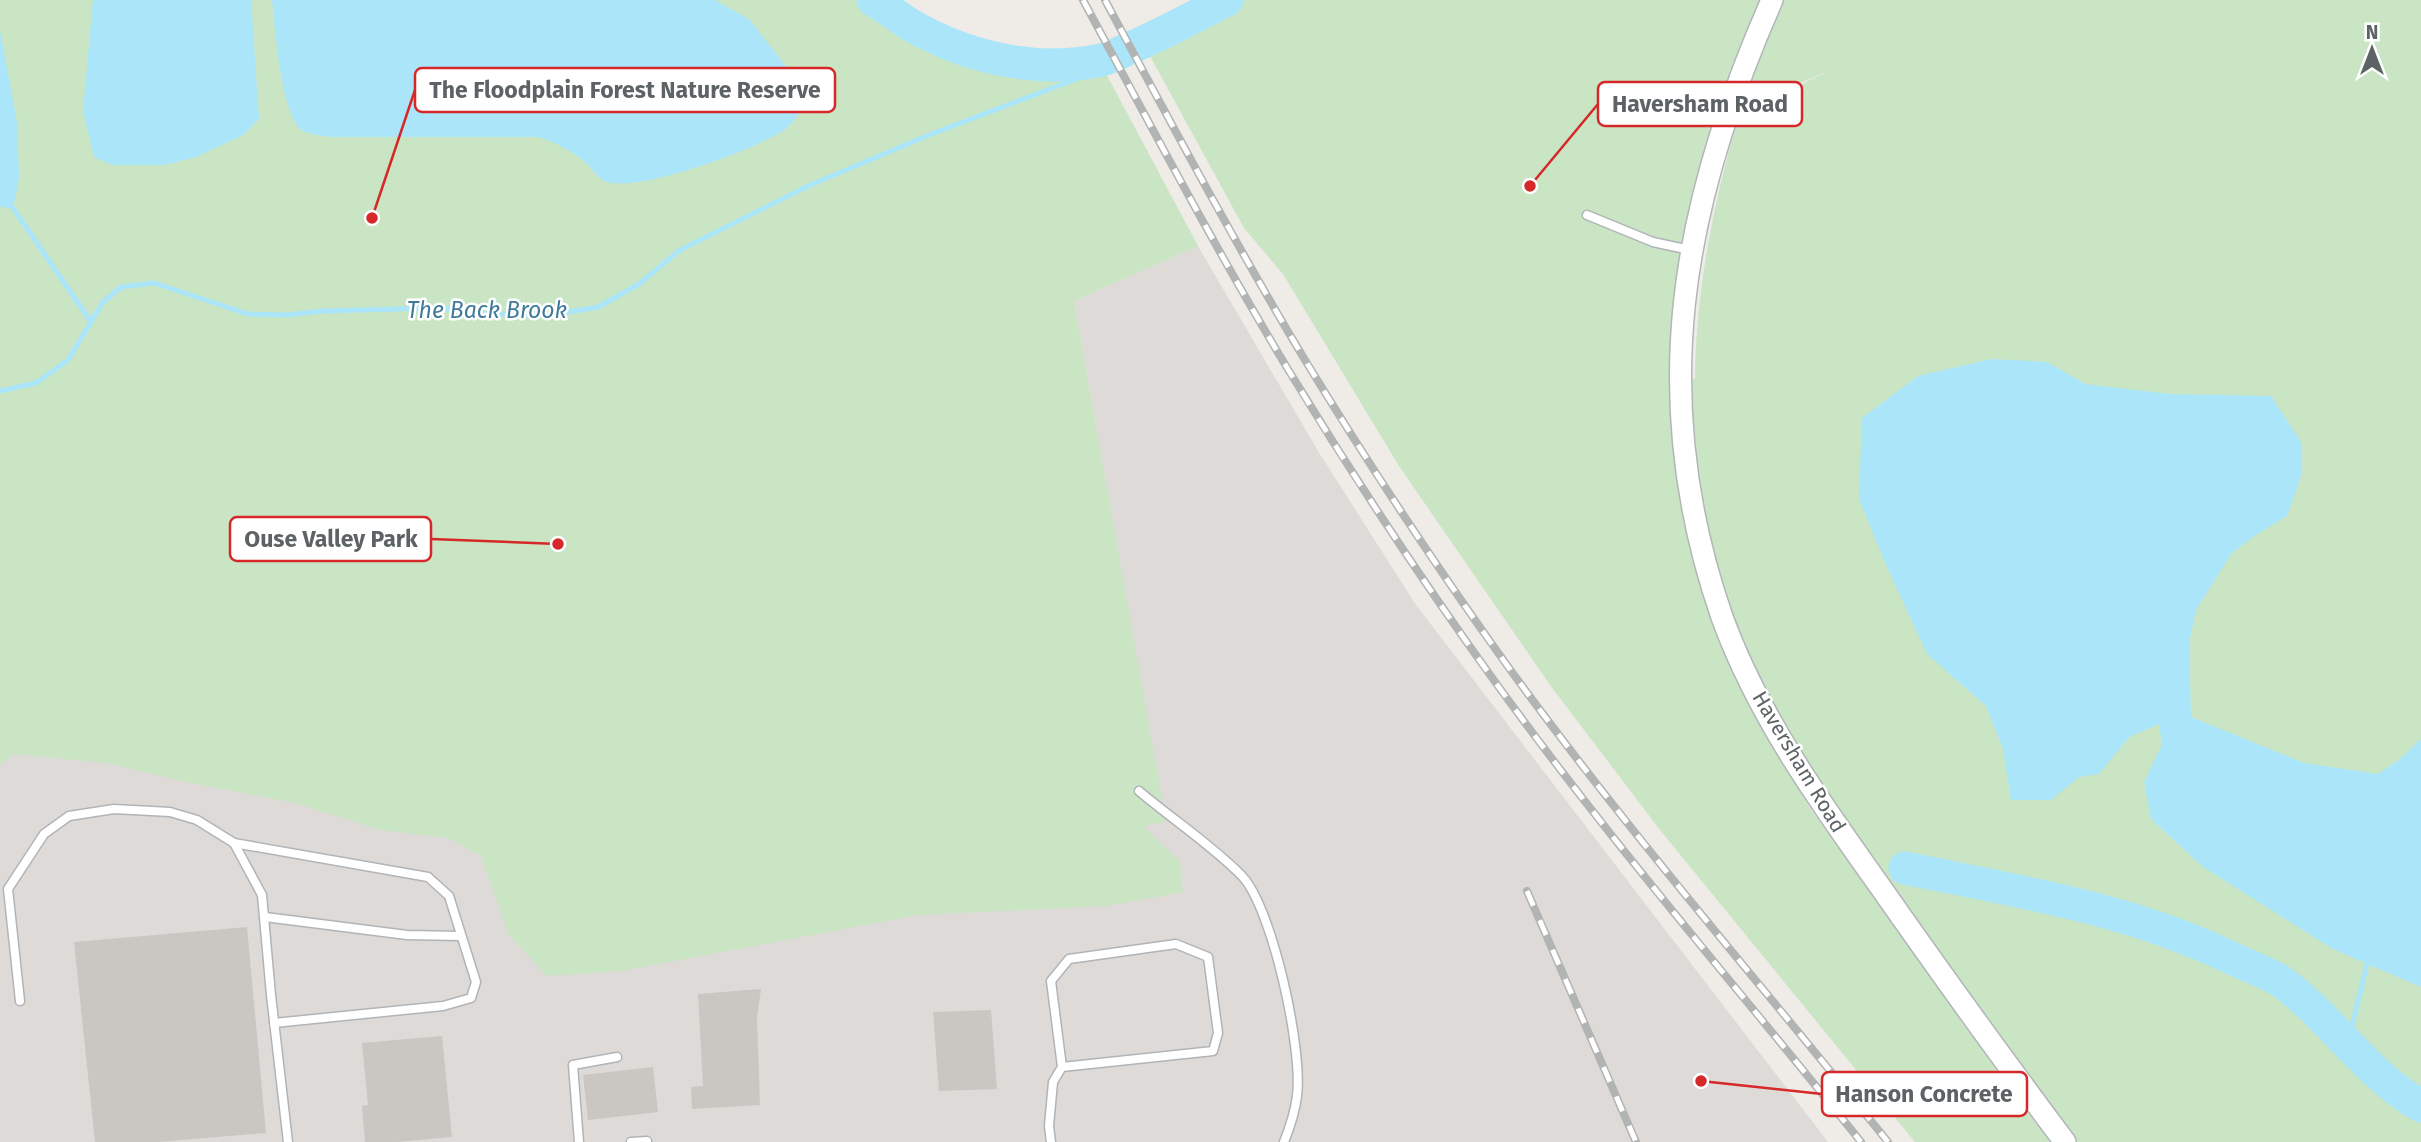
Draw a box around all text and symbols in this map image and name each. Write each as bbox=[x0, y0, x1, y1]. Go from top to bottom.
north arrow bbox=[2337, 14, 2407, 84]
text: N bbox=[2366, 21, 2378, 44]
callout: The Floodplain Forest Nature Reserve bbox=[415, 68, 835, 112]
text: The Floodplain Forest Nature Reserve bbox=[429, 76, 821, 104]
callout: Haversham Road bbox=[1598, 82, 1802, 126]
text: Haversham Road bbox=[1612, 90, 1788, 118]
water label: The Back Brook bbox=[407, 296, 567, 324]
callout: Ouse Valley Park bbox=[230, 517, 431, 561]
text: Ouse Valley Park bbox=[244, 525, 418, 553]
street label: Haversham Road bbox=[1747, 687, 1851, 837]
callout: Hanson Concrete bbox=[1822, 1072, 2027, 1116]
text: Hanson Concrete bbox=[1835, 1080, 2013, 1108]

